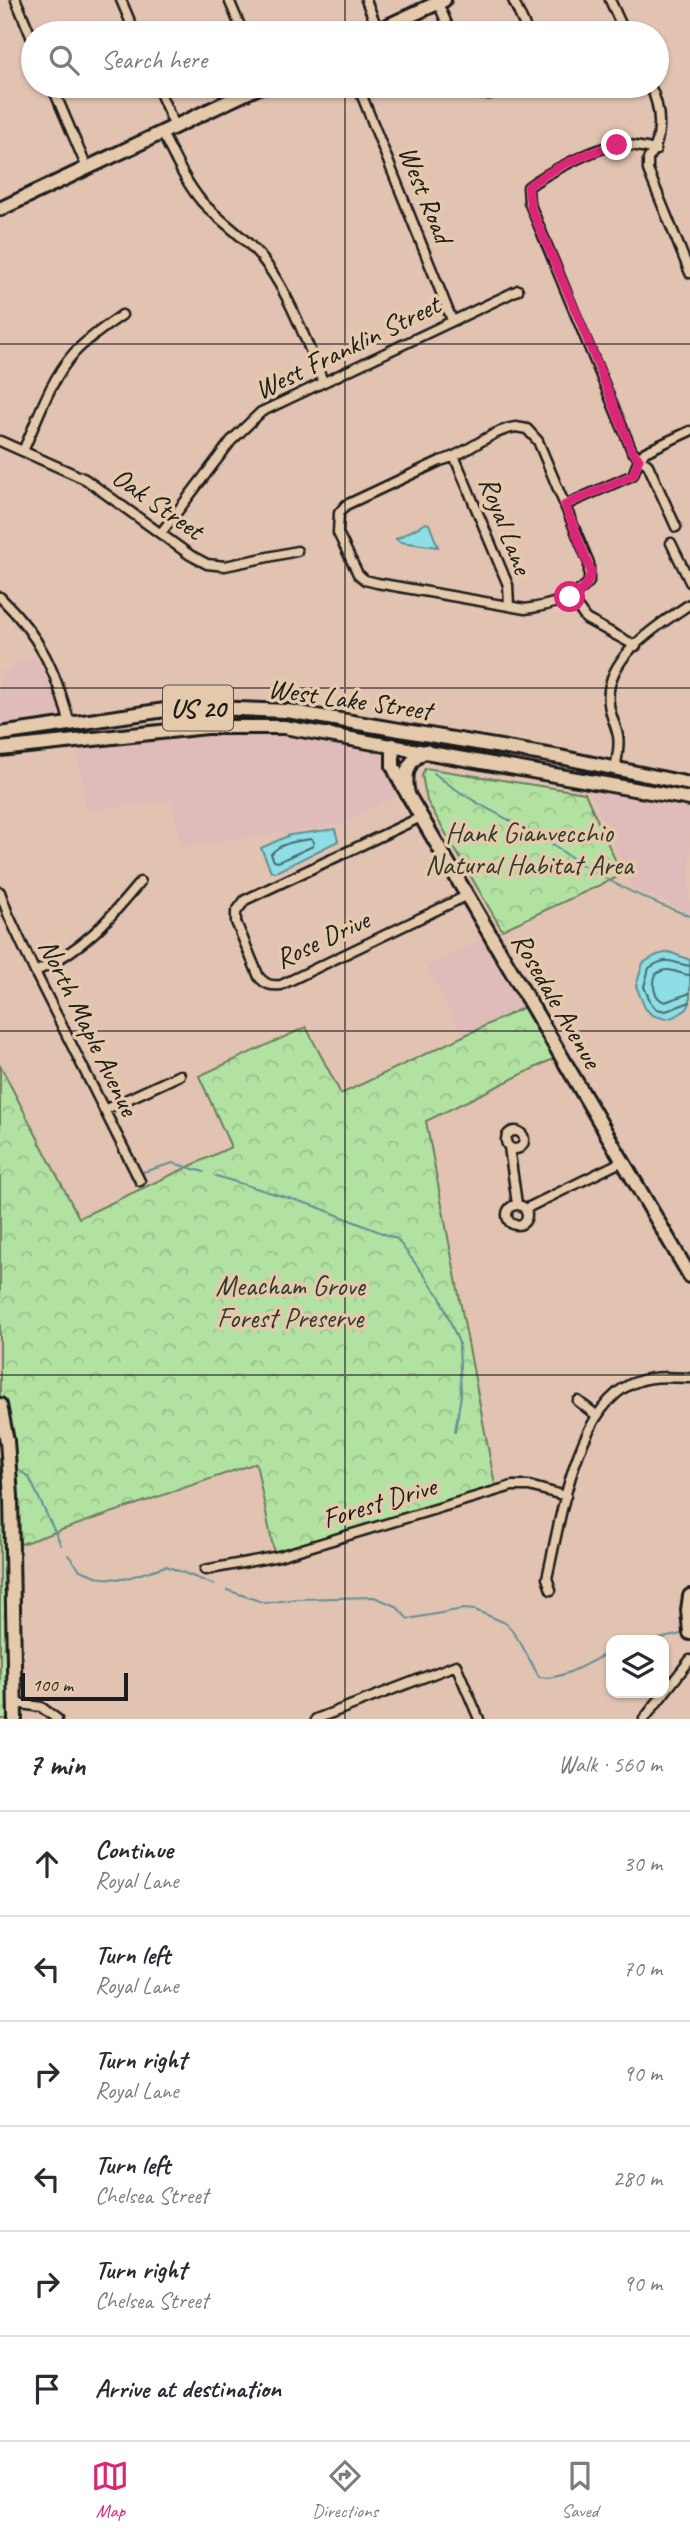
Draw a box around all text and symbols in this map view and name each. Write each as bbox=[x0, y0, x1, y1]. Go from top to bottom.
search box bbox=[21, 21, 669, 98]
icon: search bbox=[45, 41, 83, 79]
text: Search here bbox=[101, 43, 207, 76]
route end bbox=[601, 129, 632, 160]
street label: West Road bbox=[391, 140, 463, 251]
street label: West Franklin Street bbox=[249, 286, 448, 407]
street label: Oak Street bbox=[106, 459, 213, 549]
street label: Royal Lane bbox=[471, 471, 541, 581]
route start bbox=[554, 581, 585, 612]
street label: West Lake Street bbox=[266, 670, 437, 728]
road number: US 20 bbox=[163, 686, 233, 730]
park label: Hank Gianvecchio Natural Habitat Area bbox=[425, 815, 635, 882]
street label: Rose Drive bbox=[269, 901, 376, 976]
street label: Rosedale Avenue bbox=[504, 926, 611, 1076]
street label: North Maple Avenue bbox=[31, 933, 148, 1123]
park label: Meacham Grove Forest Preserve bbox=[215, 1268, 366, 1335]
street label: Forest Drive bbox=[318, 1468, 442, 1536]
map controls bbox=[606, 1635, 669, 1698]
button: layers bbox=[606, 1635, 669, 1698]
scale bar bbox=[21, 1670, 128, 1702]
text: 100 m bbox=[32, 1673, 73, 1697]
text: 7 min bbox=[28, 1746, 85, 1784]
text: Walk · 560 m bbox=[558, 1750, 662, 1779]
text: Continue bbox=[95, 1833, 173, 1866]
icon: ahead bbox=[28, 1845, 66, 1883]
text: 30 m bbox=[623, 1849, 662, 1878]
text: Royal Lane bbox=[95, 1866, 179, 1895]
text: Turn left bbox=[95, 1938, 170, 1971]
icon: left bbox=[28, 1950, 66, 1988]
text: 70 m bbox=[623, 1954, 662, 1983]
text: Royal Lane bbox=[95, 1971, 179, 2000]
text: Turn right bbox=[95, 2043, 186, 2076]
icon: right bbox=[28, 2055, 66, 2093]
text: 90 m bbox=[623, 2059, 662, 2088]
text: Royal Lane bbox=[95, 2076, 179, 2105]
text: Turn left bbox=[95, 2148, 170, 2181]
icon: left bbox=[28, 2160, 66, 2198]
text: 280 m bbox=[613, 2164, 662, 2193]
text: Chelsea Street bbox=[95, 2181, 208, 2210]
text: Turn right bbox=[95, 2253, 186, 2286]
icon: right bbox=[28, 2265, 66, 2303]
text: 90 m bbox=[623, 2269, 662, 2298]
text: Chelsea Street bbox=[95, 2286, 208, 2315]
icon: arrive bbox=[28, 2370, 66, 2408]
text: Arrive at destination bbox=[95, 2372, 281, 2405]
tab: Map bbox=[91, 2457, 129, 2523]
tab: Directions bbox=[312, 2457, 378, 2523]
tab: Saved bbox=[561, 2457, 599, 2523]

